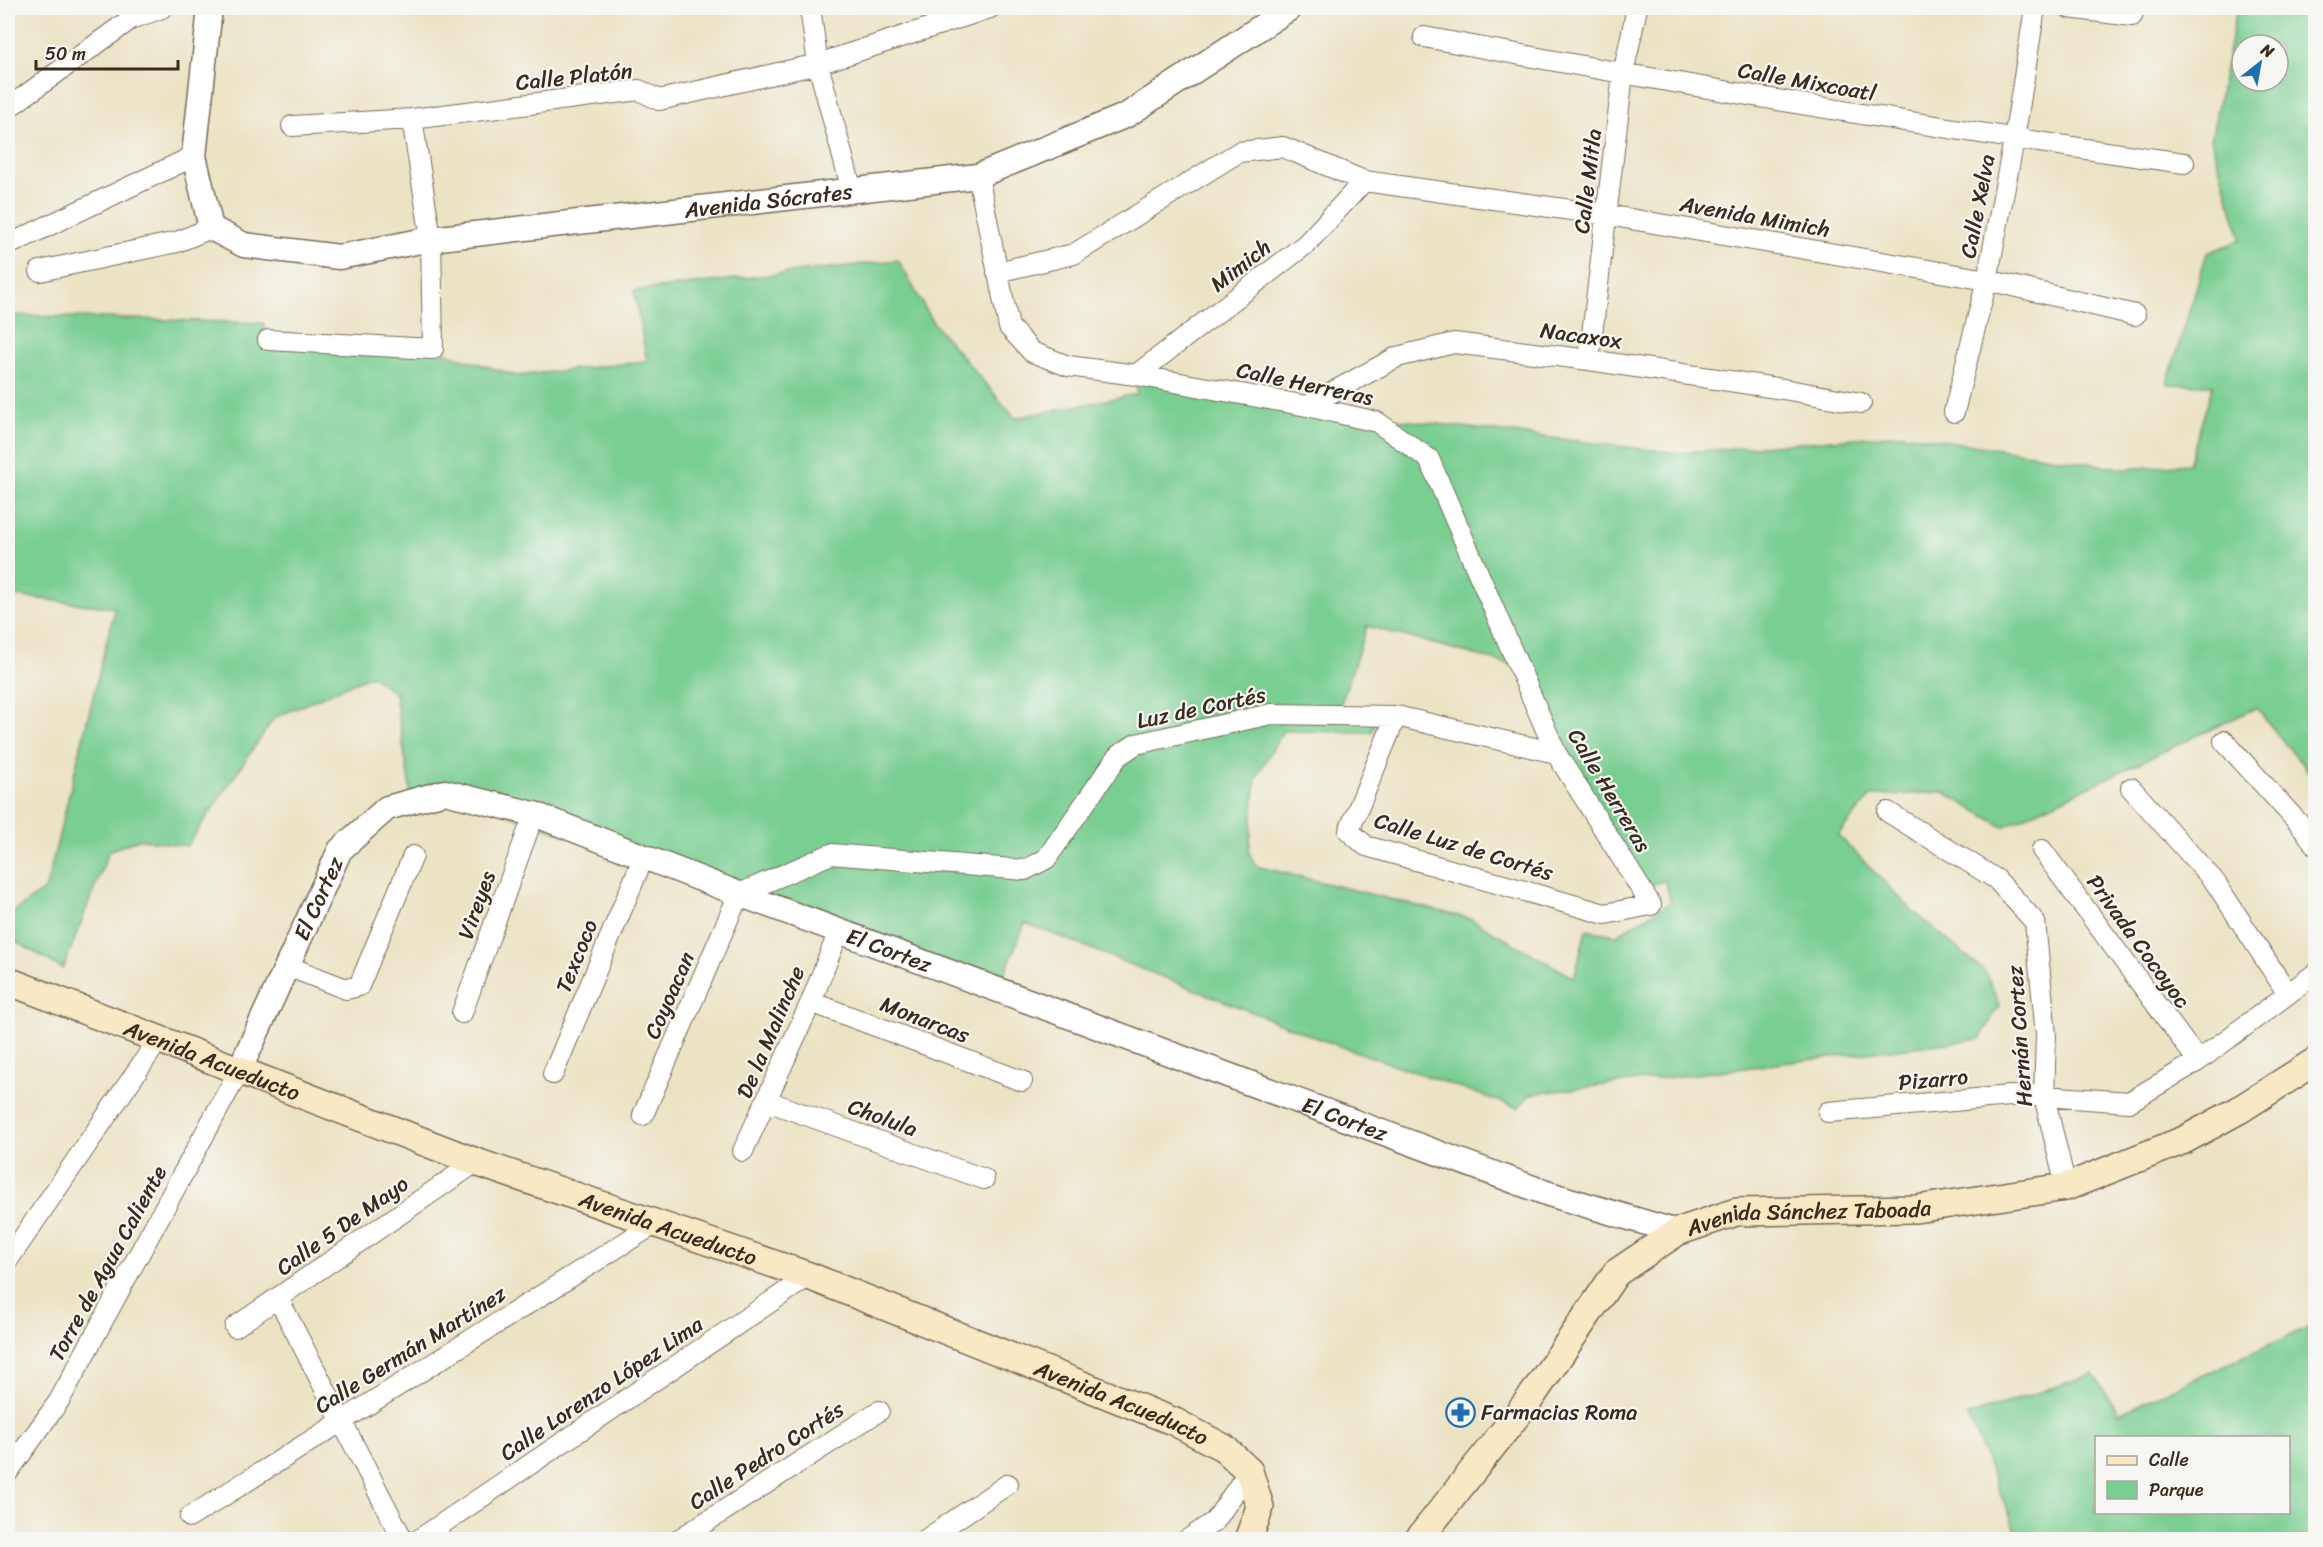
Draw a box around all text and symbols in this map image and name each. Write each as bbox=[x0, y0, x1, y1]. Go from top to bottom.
scale bar bbox=[36, 33, 178, 71]
north arrow bbox=[2230, 33, 2290, 93]
text: N bbox=[2254, 35, 2280, 66]
text: 50 m bbox=[45, 38, 86, 70]
street label: Calle Mixcoatl bbox=[1735, 50, 1880, 113]
street label: Calle Platón bbox=[514, 51, 635, 102]
street label: Calle Mitla bbox=[1562, 126, 1613, 236]
street label: Calle Xelva bbox=[1948, 151, 2007, 261]
street label: Avenida Sócrates bbox=[681, 172, 855, 230]
street label: Avenida Mimich bbox=[1676, 184, 1833, 249]
street label: Mimich bbox=[1201, 229, 1280, 302]
street label: Nacaxox bbox=[1538, 311, 1625, 361]
street label: Calle Herreras bbox=[1233, 350, 1377, 417]
street label: Luz de Cortés bbox=[1133, 675, 1270, 740]
street label: Calle Herreras bbox=[1557, 721, 1662, 860]
street label: Calle Luz de Cortés bbox=[1370, 801, 1559, 892]
street label: El Cortez bbox=[282, 849, 355, 947]
street label: Vireyes bbox=[446, 865, 507, 945]
street label: Privada Cocoyoc bbox=[2076, 866, 2201, 1017]
street label: Texcoco bbox=[544, 913, 609, 999]
street label: El Cortez bbox=[841, 916, 938, 984]
street label: Coyoacan bbox=[633, 945, 706, 1045]
street label: De la Malinche bbox=[725, 960, 816, 1105]
street label: Hernán Cortez bbox=[1995, 963, 2044, 1108]
street label: Monarcas bbox=[874, 985, 976, 1055]
street label: Avenida Acueducto bbox=[117, 1008, 306, 1112]
street label: Pizarro bbox=[1897, 1057, 1970, 1102]
street label: El Cortez bbox=[1296, 1085, 1394, 1153]
street label: Cholula bbox=[842, 1087, 923, 1148]
street label: Torre de Agua Caliente bbox=[37, 1158, 178, 1369]
street label: Calle 5 De Mayo bbox=[267, 1165, 417, 1286]
street label: Avenida Acueducto bbox=[573, 1179, 762, 1277]
street label: Avenida Sánchez Taboada bbox=[1680, 1188, 1935, 1248]
street label: Calle Germán Martínez bbox=[306, 1274, 515, 1424]
street label: Calle Lorenzo López Lima bbox=[491, 1305, 712, 1471]
street label: Avenida Acueducto bbox=[1028, 1348, 1216, 1457]
street label: Calle Pedro Cortés bbox=[681, 1390, 853, 1521]
place label: Farmacias Roma bbox=[1481, 1393, 1637, 1432]
pharmacy icon: Farmacias Roma bbox=[1444, 1396, 1476, 1428]
legend bbox=[2095, 1436, 2290, 1514]
text: Calle bbox=[2149, 1444, 2189, 1476]
text: Parque bbox=[2149, 1474, 2204, 1506]

